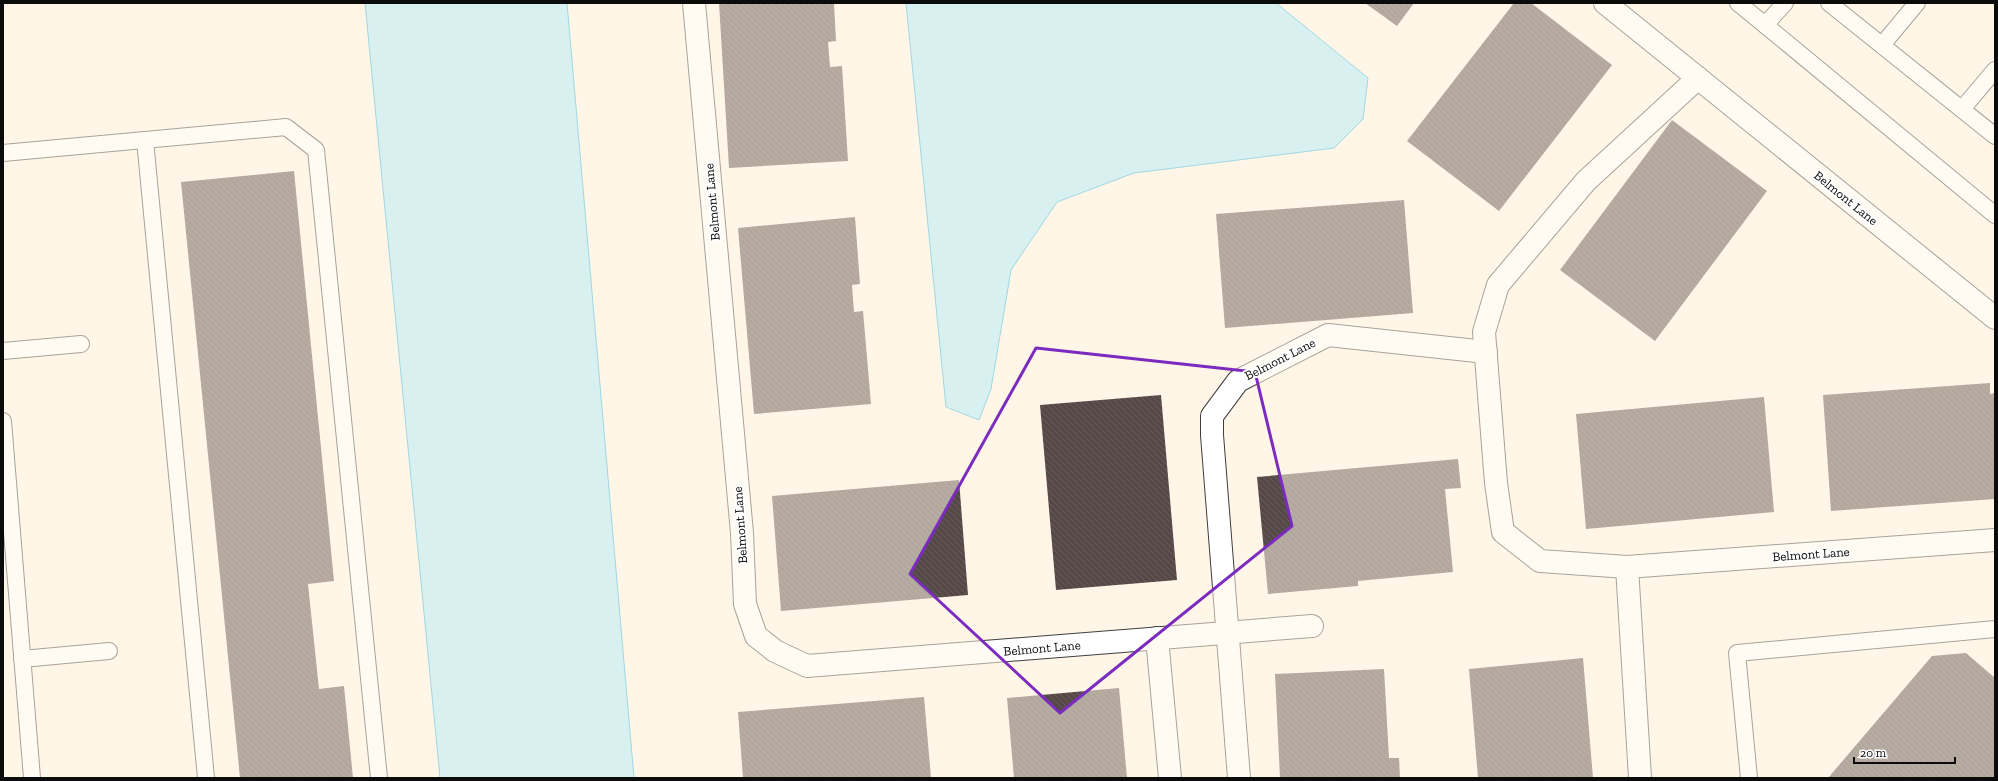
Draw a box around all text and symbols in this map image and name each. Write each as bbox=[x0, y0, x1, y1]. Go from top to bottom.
street label: Belmont Lane bbox=[701, 163, 723, 241]
street label: Belmont Lane bbox=[1811, 168, 1881, 228]
street label: Belmont Lane bbox=[1242, 335, 1318, 383]
street label: Belmont Lane bbox=[730, 486, 750, 564]
street label: Belmont Lane bbox=[1772, 544, 1850, 564]
street label: Belmont Lane bbox=[1003, 637, 1081, 659]
scale bar bbox=[1854, 739, 1955, 765]
text: 20 m bbox=[1860, 746, 1887, 760]

